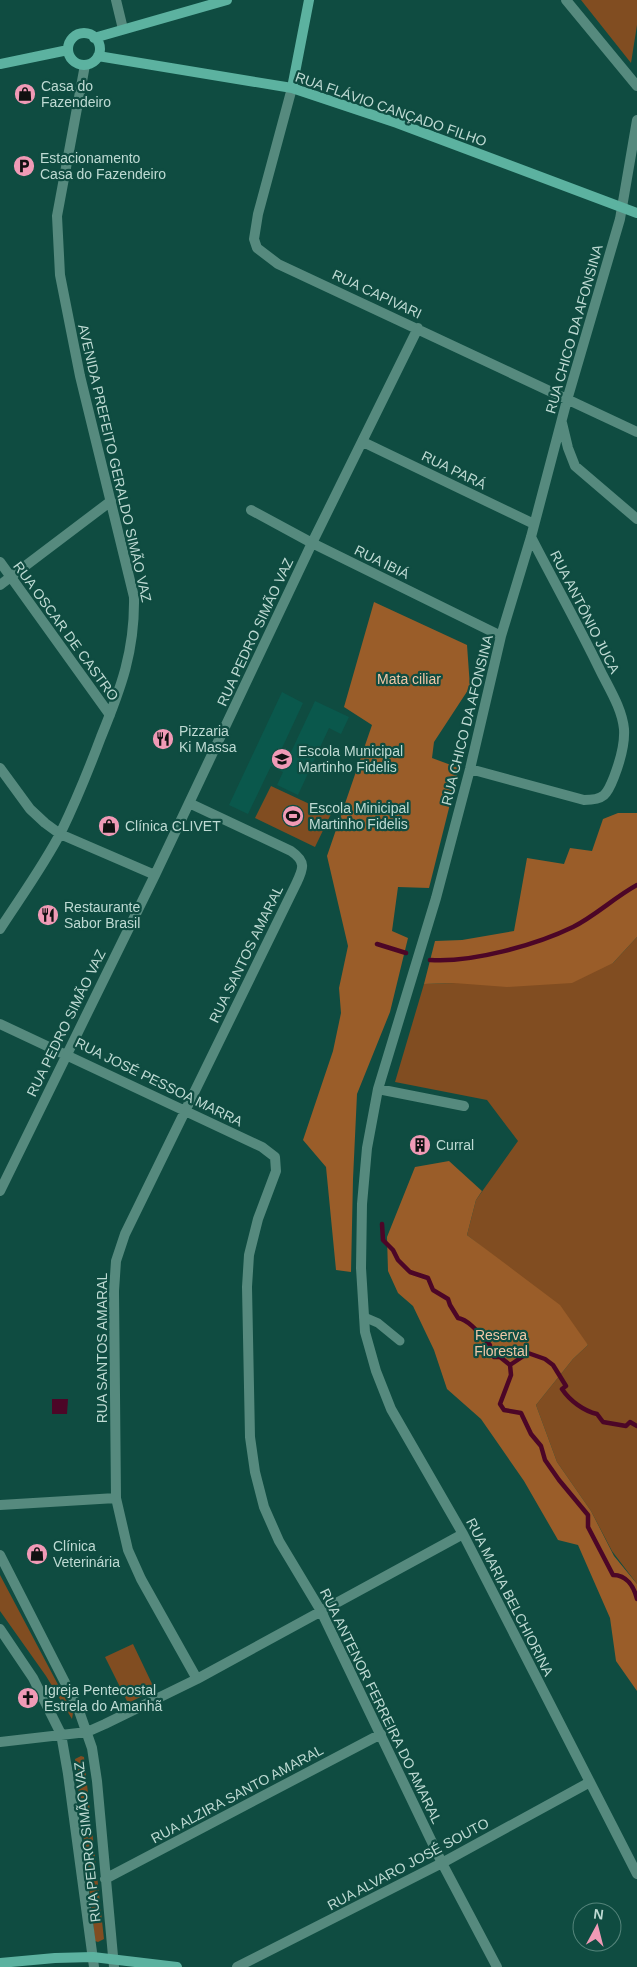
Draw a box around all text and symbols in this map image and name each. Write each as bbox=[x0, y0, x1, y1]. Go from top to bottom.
street label: RUA FLÁVIO CANÇADO FILHO bbox=[293, 69, 489, 149]
place label: Casa do Fazendeiro bbox=[41, 78, 111, 110]
shop icon: Casa do Fazendeiro bbox=[13, 82, 37, 106]
place label: Estacionamento Casa do Fazendeiro bbox=[40, 150, 166, 182]
parking icon: Estacionamento Casa do Fazendeiro bbox=[12, 154, 36, 178]
street label: RUA CHICO DA AFONSINA bbox=[542, 242, 606, 415]
street label: RUA CAPIVARI bbox=[330, 266, 424, 322]
street label: AVENIDA PREFEITO GERALDO SIMÃO VAZ bbox=[75, 322, 155, 604]
street label: RUA PARÁ bbox=[419, 448, 489, 493]
street label: RUA IBIÁ bbox=[352, 542, 413, 582]
street label: RUA ANTÔNIO JUCA bbox=[547, 548, 623, 677]
street label: RUA PEDRO SIMÃO VAZ bbox=[214, 555, 297, 709]
street label: RUA OSCAR DE CASTRO bbox=[10, 558, 122, 704]
street label: RUA CHICO DA AFONSINA bbox=[438, 633, 496, 807]
park label: Mata ciliar bbox=[377, 671, 441, 687]
place label: Pizzaria Ki Massa bbox=[179, 723, 237, 755]
restaurant icon: Pizzaria Ki Massa bbox=[151, 727, 175, 751]
place label: Escola Municipal Martinho Fidelis bbox=[298, 743, 403, 775]
school or university icon: Escola Municipal Martinho Fidelis bbox=[270, 747, 294, 771]
place label: Escola Minicipal Martinho Fidelis bbox=[309, 800, 409, 832]
sports icon: Escola Minicipal Martinho Fidelis bbox=[281, 804, 305, 828]
shop icon: Clínica CLIVET bbox=[97, 814, 121, 838]
place label: Clínica CLIVET bbox=[125, 818, 221, 834]
street label: RUA SANTOS AMARAL bbox=[206, 883, 286, 1025]
place label: Restaurante Sabor Brasil bbox=[64, 899, 140, 931]
restaurant icon: Restaurante Sabor Brasil bbox=[36, 903, 60, 927]
street label: RUA PEDRO SIMÃO VAZ bbox=[23, 946, 109, 1099]
street label: RUA JOSÉ PESSOA MARRA bbox=[73, 1034, 246, 1130]
building icon: Curral bbox=[408, 1133, 432, 1157]
place label: Curral bbox=[436, 1137, 474, 1153]
street label: RUA SANTOS AMARAL bbox=[94, 1272, 110, 1423]
park label: Reserva Florestal bbox=[474, 1327, 528, 1359]
street label: RUA MARIA BELCHIORINA bbox=[463, 1515, 557, 1679]
place label: Clínica Veterinária bbox=[53, 1538, 120, 1570]
shop icon: Clínica Veterinária bbox=[25, 1542, 49, 1566]
street label: RUA ANTENOR FERREIRA DO AMARAL bbox=[317, 1586, 445, 1826]
place label: Igreja Pentecostal Estrela do Amanhã bbox=[44, 1682, 163, 1714]
church icon: Igreja Pentecostal Estrela do Amanhã bbox=[16, 1686, 40, 1710]
street label: RUA ALZIRA SANTO AMARAL bbox=[148, 1742, 326, 1846]
street label: RUA PEDRO SIMÃO VAZ bbox=[71, 1760, 103, 1923]
street label: RUA ALVARO JOSÉ SOUTO bbox=[325, 1815, 492, 1913]
north arrow bbox=[572, 1902, 622, 1952]
text: N bbox=[593, 1906, 605, 1923]

